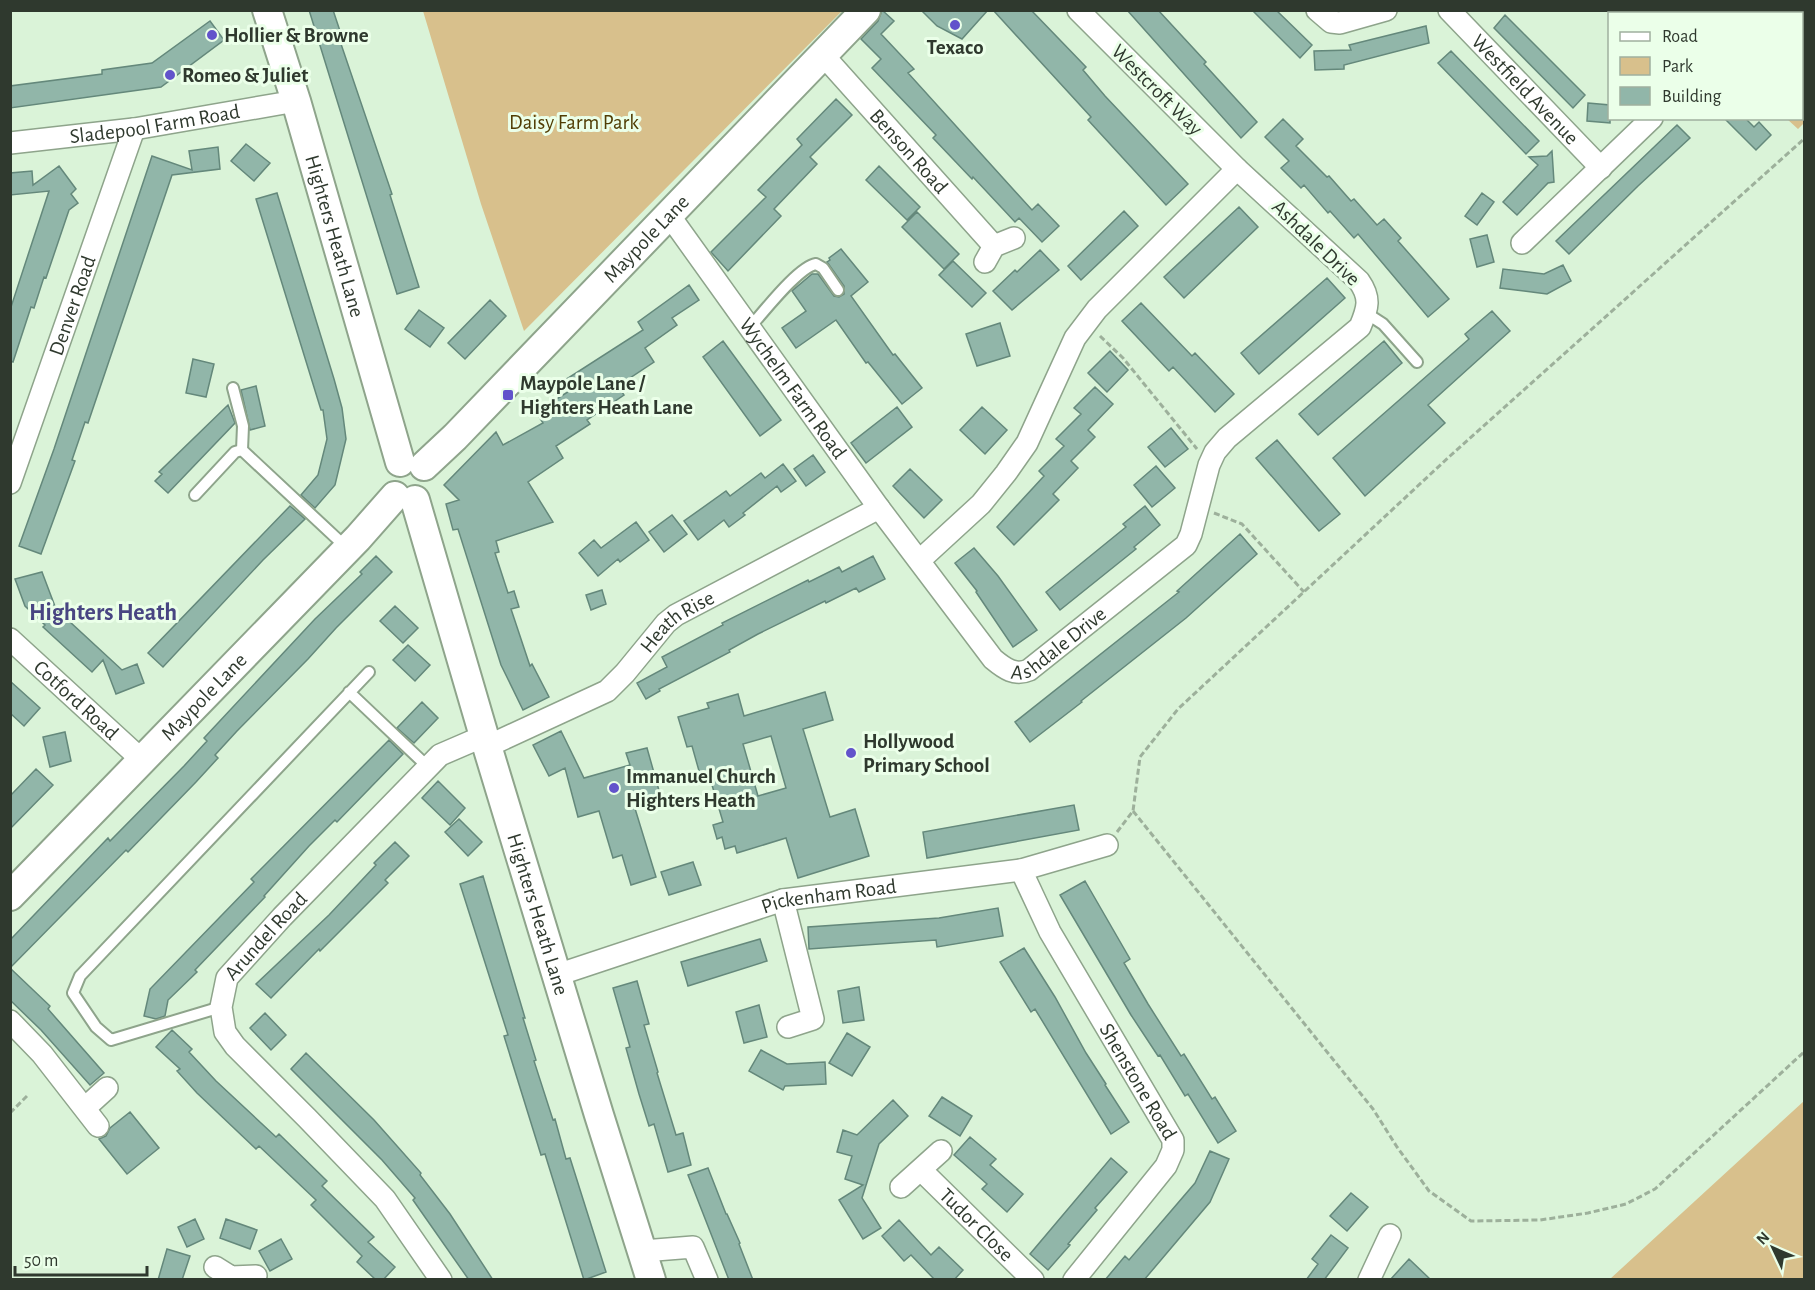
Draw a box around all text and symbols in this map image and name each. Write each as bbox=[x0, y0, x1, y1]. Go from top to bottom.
legend bbox=[1608, 12, 1803, 120]
marker: Texaco bbox=[948, 18, 962, 32]
place label: Hollier & Browne bbox=[224, 25, 369, 46]
marker: Hollier & Browne bbox=[205, 28, 219, 42]
text: Road bbox=[1662, 28, 1698, 46]
street label: Westfield Avenue bbox=[1468, 30, 1583, 149]
place label: Texaco bbox=[926, 37, 984, 58]
street label: Westcroft Way bbox=[1108, 41, 1206, 139]
text: Park bbox=[1662, 58, 1694, 76]
place label: Romeo & Juliet bbox=[182, 65, 308, 86]
marker: Romeo & Juliet bbox=[163, 68, 177, 82]
text: Building bbox=[1662, 88, 1722, 106]
street label: Sladepool Farm Road bbox=[68, 100, 242, 147]
street label: Benson Road bbox=[866, 105, 952, 198]
park label: Daisy Farm Park bbox=[509, 112, 639, 133]
street label: Highters Heath Lane bbox=[302, 152, 368, 320]
street label: Maypole Lane bbox=[599, 191, 693, 286]
street label: Ashdale Drive bbox=[1268, 196, 1364, 290]
street label: Denver Road bbox=[45, 253, 99, 358]
street label: Wychelm Farm Road bbox=[736, 314, 851, 463]
place label: Maypole Lane / Highters Heath Lane bbox=[520, 373, 693, 418]
marker: Maypole Lane / Highters Heath Lane bbox=[501, 388, 515, 402]
street label: Heath Rise bbox=[636, 586, 717, 656]
district label: Highters Heath bbox=[29, 601, 177, 625]
street label: Ashdale Drive bbox=[1010, 603, 1110, 683]
street label: Maypole Lane bbox=[157, 649, 251, 744]
street label: Cotford Road bbox=[30, 656, 123, 744]
place label: Hollywood Primary School bbox=[863, 731, 990, 776]
marker: Hollywood Primary School bbox=[844, 746, 858, 760]
place label: Immanuel Church Highters Heath bbox=[626, 766, 776, 811]
marker: Immanuel Church Highters Heath bbox=[607, 781, 621, 795]
street label: Highters Heath Lane bbox=[504, 831, 572, 998]
street label: Pickenham Road bbox=[759, 875, 898, 917]
street label: Arundel Road bbox=[220, 888, 311, 984]
street label: Shenstone Road bbox=[1096, 1020, 1181, 1143]
street label: Tudor Close bbox=[936, 1184, 1018, 1265]
north arrow bbox=[1743, 1218, 1803, 1278]
text: N bbox=[1753, 1229, 1773, 1248]
scale bar bbox=[15, 1239, 147, 1277]
text: 50 m bbox=[24, 1252, 58, 1270]

